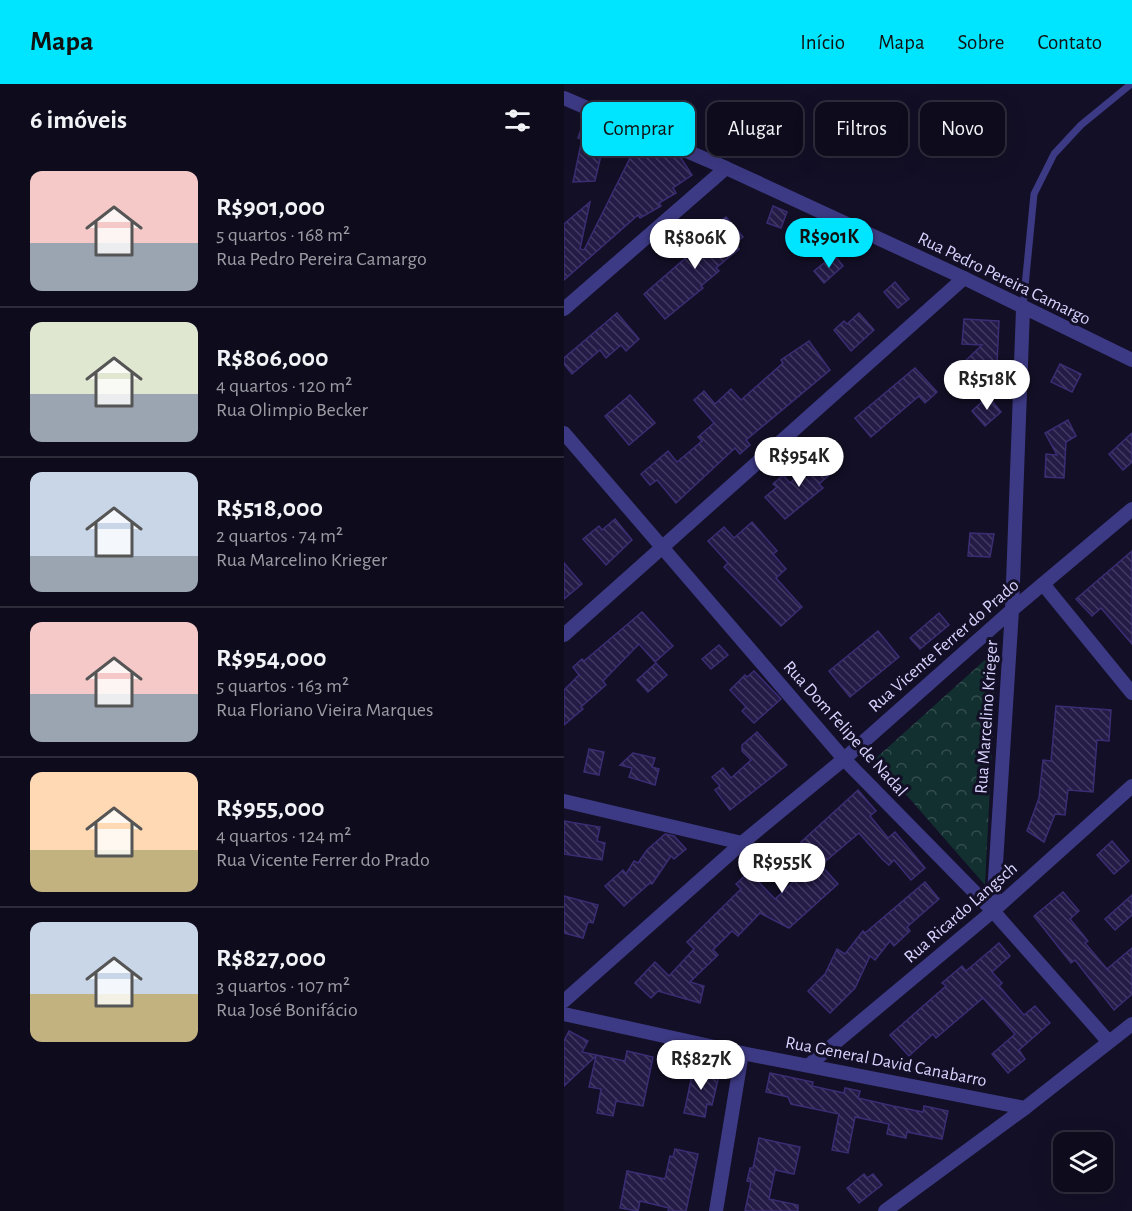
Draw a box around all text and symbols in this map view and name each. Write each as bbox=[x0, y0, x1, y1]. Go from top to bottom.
text: Mapa bbox=[30, 28, 93, 56]
text: Início bbox=[800, 32, 845, 53]
text: Mapa bbox=[878, 32, 925, 53]
text: Sobre bbox=[958, 32, 1004, 53]
text: Contato bbox=[1037, 32, 1102, 53]
chip: Comprar bbox=[582, 102, 695, 156]
chip: Alugar bbox=[707, 102, 803, 156]
chip: Filtros bbox=[815, 102, 908, 156]
chip: Novo bbox=[920, 102, 1005, 156]
icon: filters bbox=[501, 104, 534, 137]
text: 6 imóveis bbox=[30, 107, 127, 133]
text: R$901,000 bbox=[216, 194, 325, 220]
icon: home bbox=[78, 195, 150, 267]
pin: R$901K bbox=[780, 218, 878, 269]
pin: R$806K bbox=[646, 219, 744, 270]
text: 5 quartos · 168 m² bbox=[216, 225, 350, 245]
text: R$901K bbox=[799, 227, 859, 247]
text: R$806K bbox=[664, 228, 726, 248]
street label: Rua Pedro Pereira Camargo bbox=[915, 229, 1093, 329]
text: Rua Pedro Pereira Camargo bbox=[216, 249, 427, 269]
text: R$806,000 bbox=[216, 345, 329, 371]
icon: home bbox=[78, 346, 150, 418]
pin: R$518K bbox=[938, 360, 1036, 411]
text: R$518K bbox=[958, 369, 1016, 389]
text: 4 quartos · 120 m² bbox=[216, 376, 352, 396]
text: Rua Olimpio Becker bbox=[216, 400, 368, 420]
pin: R$954K bbox=[750, 437, 848, 488]
text: R$954K bbox=[769, 446, 829, 466]
text: R$518,000 bbox=[216, 495, 323, 521]
icon: home bbox=[78, 496, 150, 568]
text: 2 quartos · 74 m² bbox=[216, 526, 343, 546]
text: Rua Marcelino Krieger bbox=[216, 550, 387, 570]
street label: Rua Vicente Ferrer do Prado bbox=[866, 576, 1023, 716]
street label: Rua Marcelino Krieger bbox=[973, 639, 1001, 794]
text: R$954,000 bbox=[216, 645, 327, 671]
icon: home bbox=[78, 646, 150, 718]
street label: Rua Dom Felipe de Nadal bbox=[780, 658, 910, 800]
text: 5 quartos · 163 m² bbox=[216, 676, 349, 696]
text: Rua Floriano Vieira Marques bbox=[216, 700, 433, 720]
text: R$955,000 bbox=[216, 795, 325, 821]
icon: home bbox=[78, 796, 150, 868]
text: 4 quartos · 124 m² bbox=[216, 826, 351, 846]
pin: R$955K bbox=[733, 843, 831, 894]
text: Rua Vicente Ferrer do Prado bbox=[216, 850, 430, 870]
text: R$955K bbox=[752, 852, 812, 872]
street label: Rua Ricardo Langsch bbox=[901, 859, 1021, 967]
text: R$827,000 bbox=[216, 945, 326, 971]
icon: home bbox=[78, 946, 150, 1018]
text: 3 quartos · 107 m² bbox=[216, 976, 350, 996]
text: Rua José Bonifácio bbox=[216, 1000, 358, 1020]
street label: Rua General David Canabarro bbox=[784, 1034, 988, 1090]
pin: R$827K bbox=[652, 1040, 750, 1091]
text: R$827K bbox=[671, 1049, 731, 1069]
map controls bbox=[1053, 1132, 1113, 1192]
button: layers bbox=[1053, 1132, 1113, 1192]

